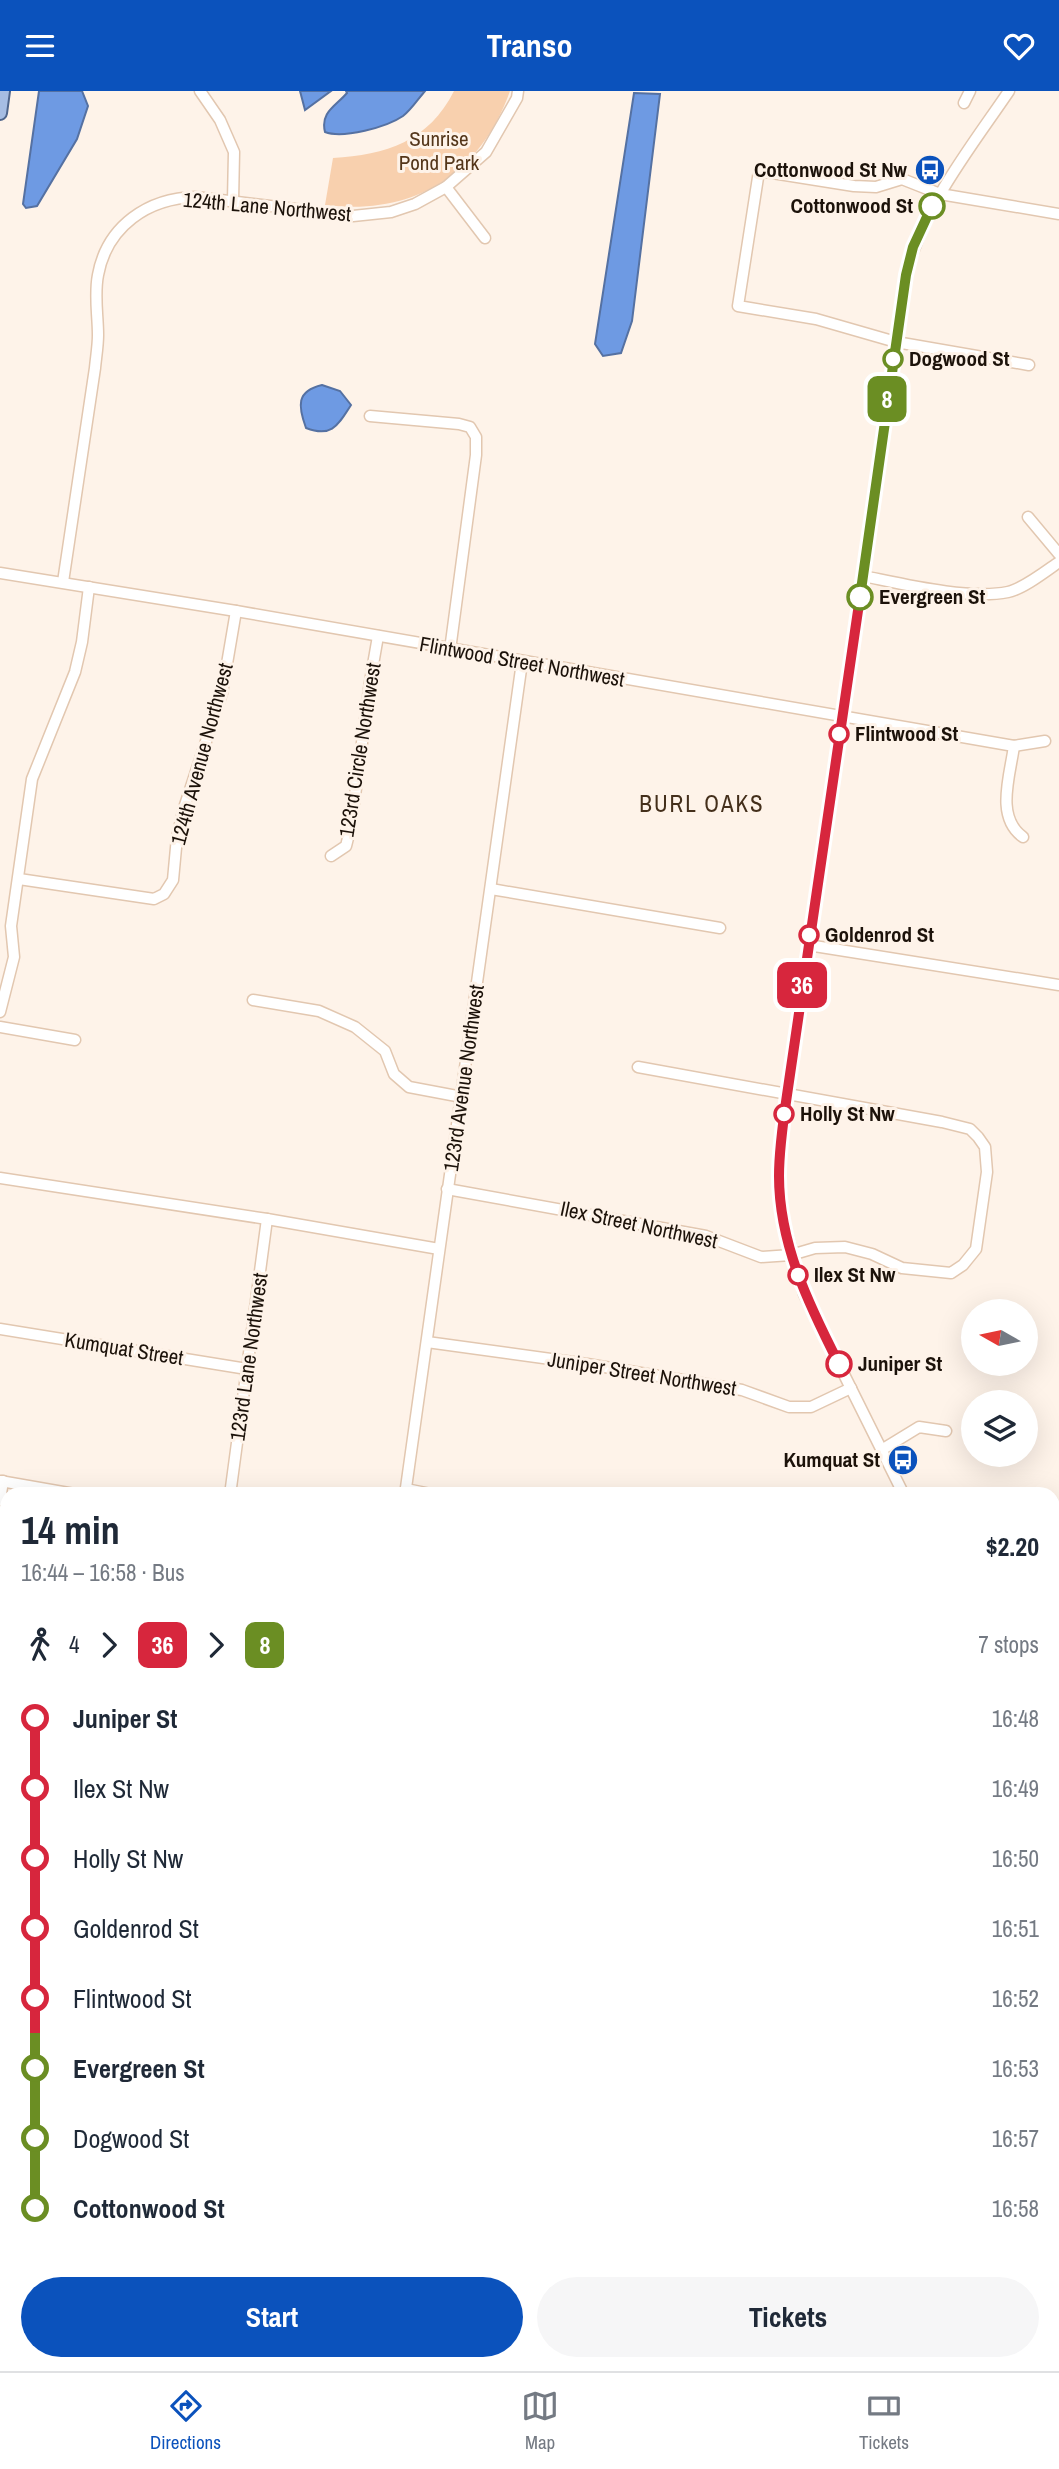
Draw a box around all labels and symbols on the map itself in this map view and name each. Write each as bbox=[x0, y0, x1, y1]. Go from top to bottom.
park label: Sunrise Pond Park bbox=[399, 124, 480, 177]
bus stop icon: Cottonwood St Nw bbox=[913, 153, 947, 187]
place label: Cottonwood St Nw bbox=[754, 155, 908, 184]
street label: 124th Lane Northwest bbox=[182, 185, 352, 228]
place label: Cottonwood St bbox=[791, 191, 913, 220]
marker: Cottonwood St bbox=[919, 193, 945, 219]
place label: Dogwood St bbox=[909, 344, 1010, 373]
marker: Dogwood St bbox=[883, 349, 903, 369]
line badge: 8 bbox=[864, 376, 910, 422]
place label: Evergreen St bbox=[879, 582, 986, 611]
marker: Evergreen St bbox=[847, 584, 873, 610]
street label: Flintwood Street Northwest bbox=[417, 629, 627, 694]
street label: 124th Avenue Northwest bbox=[163, 659, 240, 848]
street label: 123rd Circle Northwest bbox=[331, 660, 388, 839]
place label: Flintwood St bbox=[855, 719, 959, 748]
marker: Flintwood St bbox=[829, 724, 849, 744]
district label: BURL OAKS bbox=[639, 788, 765, 819]
place label: Goldenrod St bbox=[825, 920, 934, 949]
marker: Goldenrod St bbox=[799, 925, 819, 945]
line badge: 36 bbox=[770, 962, 834, 1008]
street label: 123rd Avenue Northwest bbox=[436, 982, 491, 1173]
place label: Holly St Nw bbox=[800, 1099, 895, 1128]
marker: Holly St Nw bbox=[774, 1104, 794, 1124]
street label: Ilex Street Northwest bbox=[558, 1194, 720, 1255]
place label: Ilex St Nw bbox=[814, 1260, 896, 1289]
marker: Ilex St Nw bbox=[788, 1265, 808, 1285]
street label: 123rd Lane Northwest bbox=[222, 1271, 275, 1443]
north arrow bbox=[961, 1299, 1038, 1375]
street label: Kumquat Street bbox=[63, 1325, 186, 1372]
street label: Juniper Street Northwest bbox=[546, 1344, 739, 1403]
place label: Juniper St bbox=[858, 1349, 942, 1378]
marker: Juniper St bbox=[826, 1351, 852, 1377]
bus stop icon: Kumquat St bbox=[886, 1443, 920, 1477]
place label: Kumquat St bbox=[783, 1445, 880, 1474]

